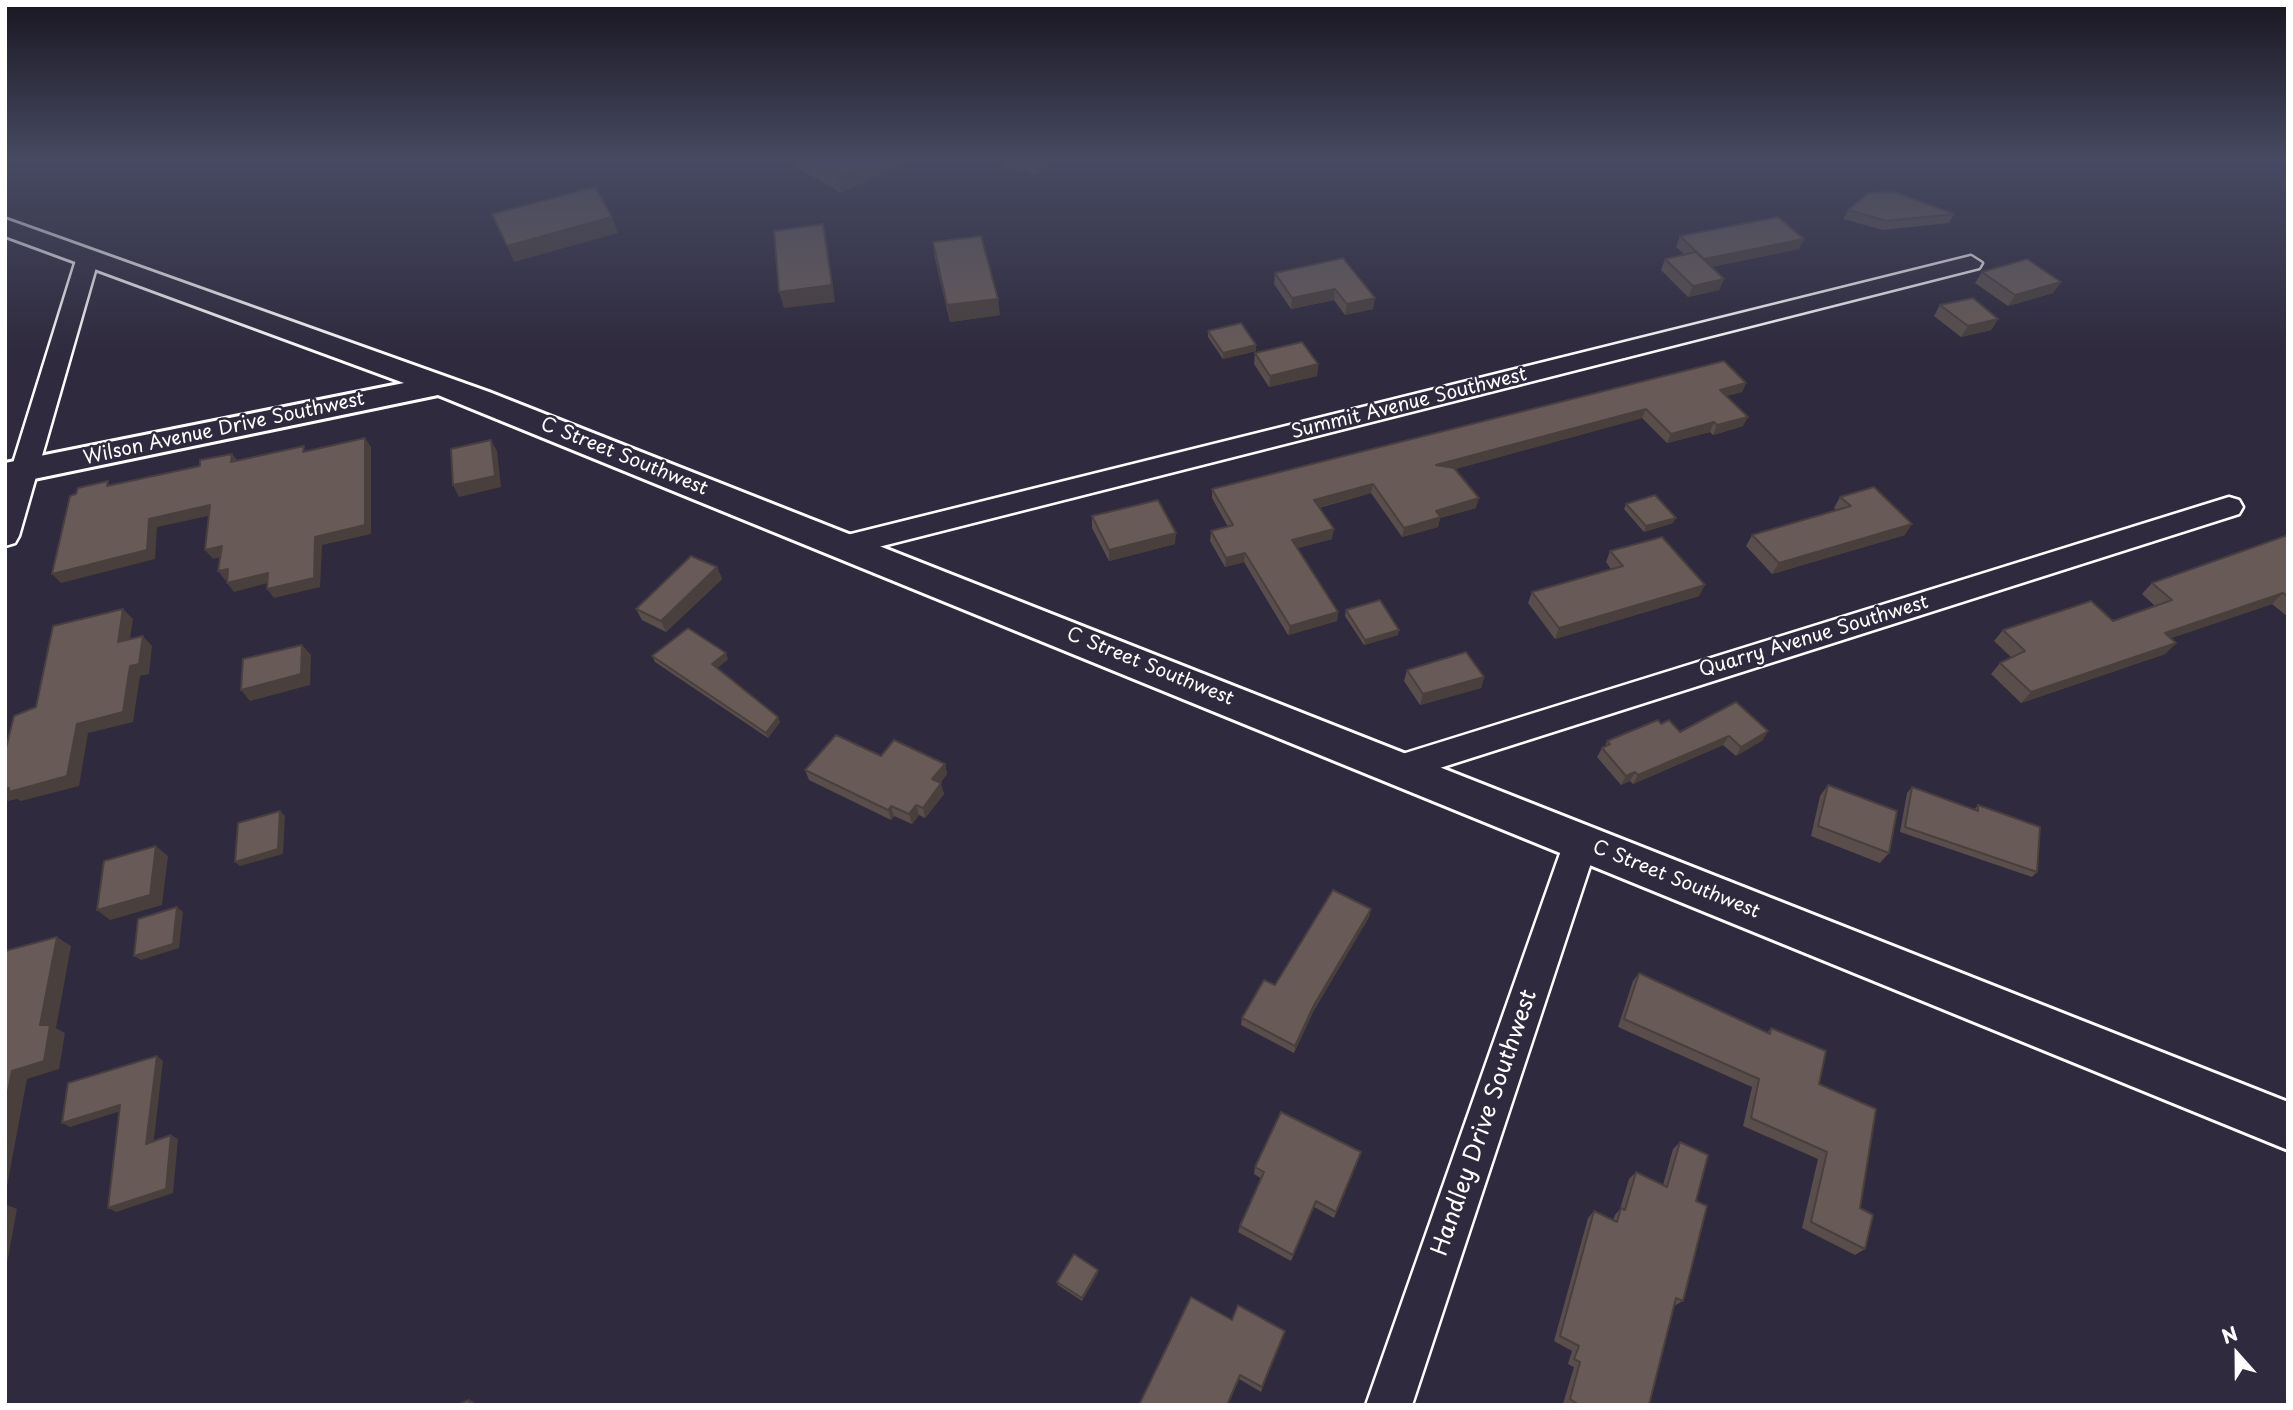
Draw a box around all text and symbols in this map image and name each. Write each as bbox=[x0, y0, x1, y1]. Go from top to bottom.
street label: Summit Avenue Southwest bbox=[1289, 364, 1529, 444]
street label: Wilson Avenue Drive Southwest bbox=[81, 388, 367, 470]
street label: C Street Southwest bbox=[537, 413, 711, 501]
street label: Quarry Avenue Southwest bbox=[1697, 591, 1931, 683]
street label: C Street Southwest bbox=[1063, 623, 1237, 711]
street label: C Street Southwest bbox=[1589, 836, 1763, 924]
street label: Handley Drive Southwest bbox=[1426, 986, 1544, 1260]
north arrow bbox=[2202, 1319, 2272, 1389]
text: N bbox=[2217, 1319, 2242, 1350]

